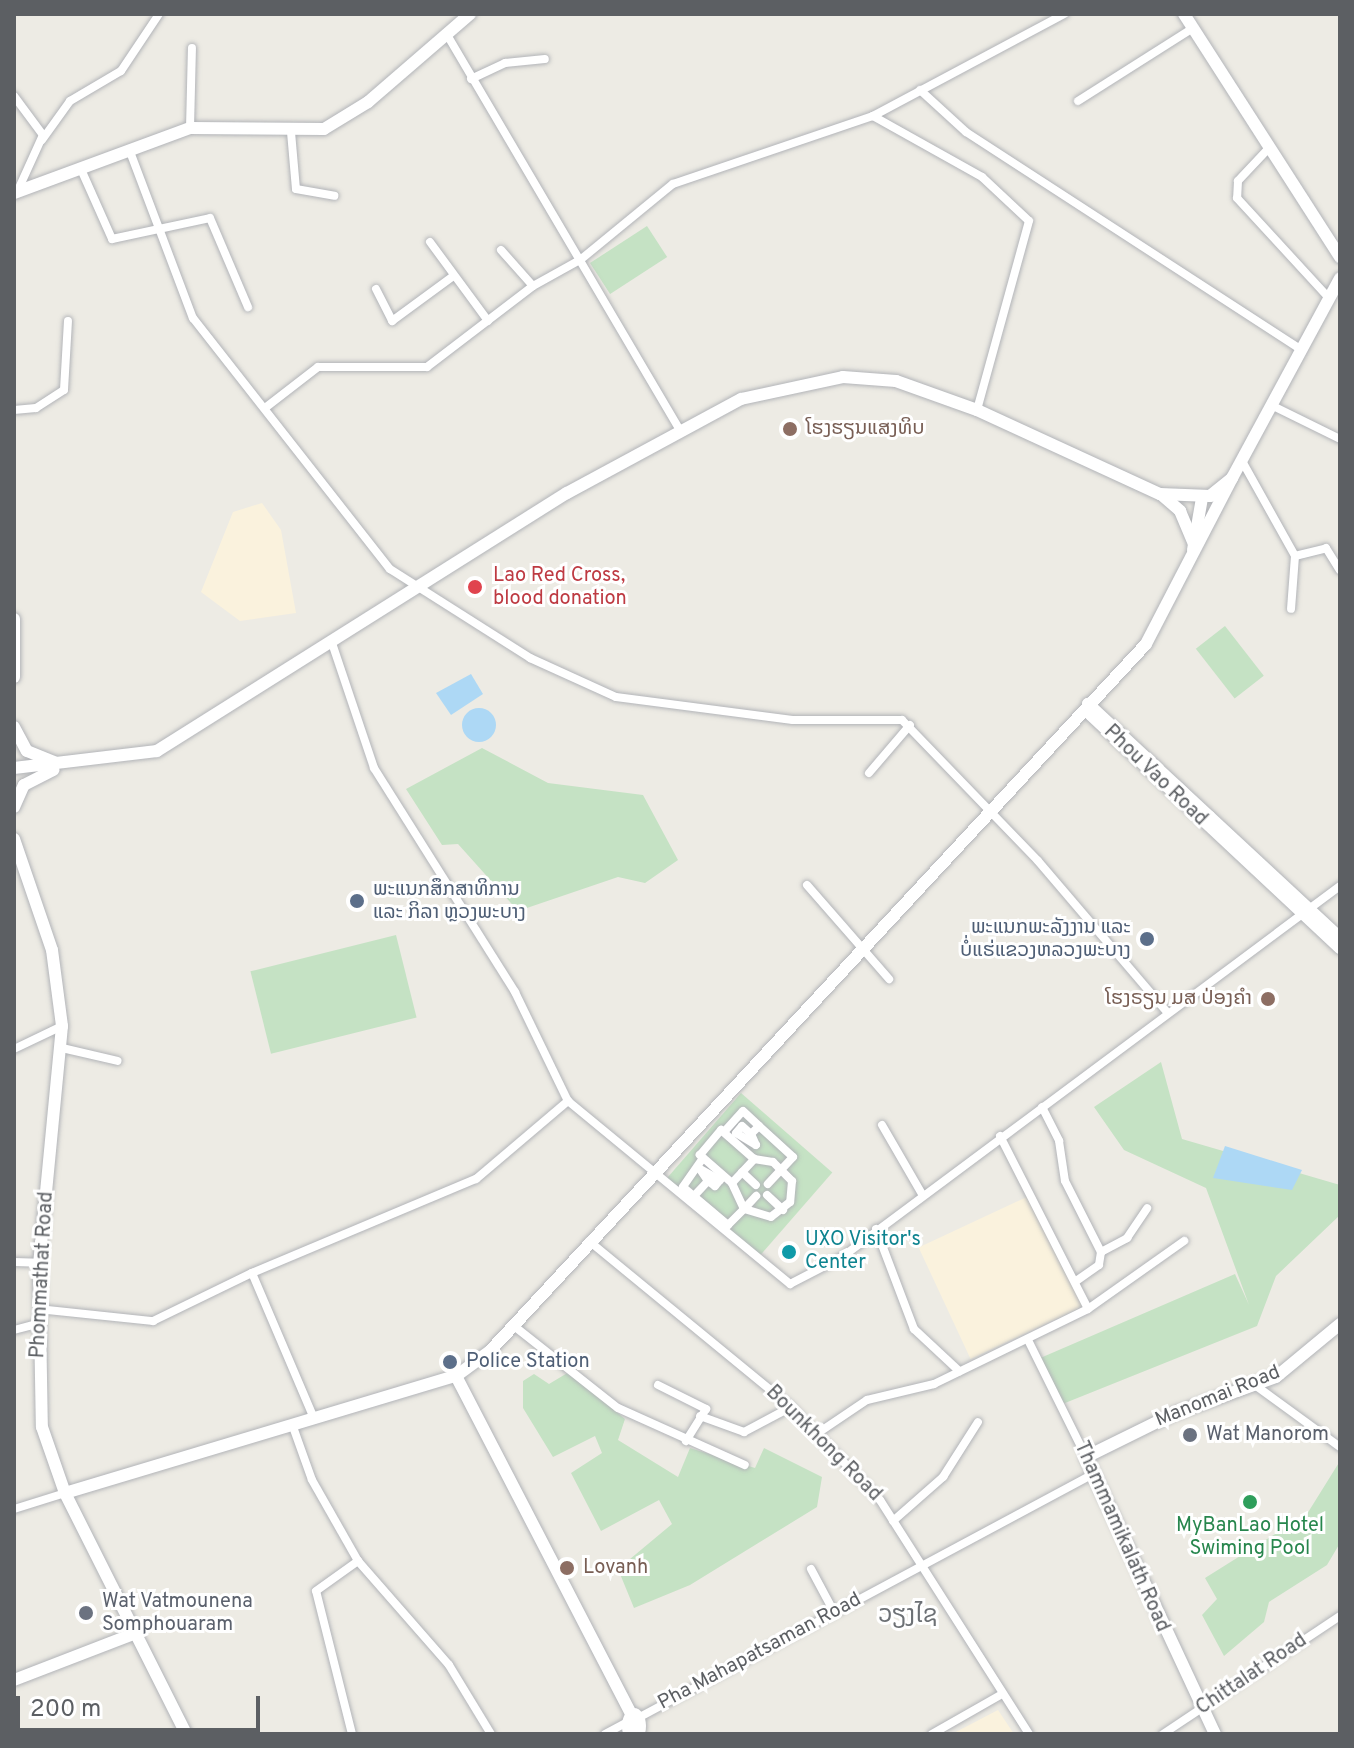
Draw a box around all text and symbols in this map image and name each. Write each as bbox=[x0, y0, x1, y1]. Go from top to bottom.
place label: ໂຮງຮຽນແສງທິບ bbox=[806, 417, 925, 441]
marker: ໂຮງຮຽນແສງທິບ bbox=[781, 420, 799, 438]
place label: Lao Red Cross, blood donation bbox=[493, 564, 627, 611]
marker: Lao Red Cross, blood donation bbox=[464, 576, 486, 598]
street label: Phou Vao Road bbox=[1098, 720, 1212, 832]
place label: ພະແນກສຶກສາທິການ ແລະ ກິລາ ຫຼວງພະບາງ bbox=[373, 878, 526, 925]
marker: ພະແນກສຶກສາທິການ ແລະ ກິລາ ຫຼວງພະບາງ bbox=[348, 892, 366, 910]
place label: ພະແນກພະລັງງານ ແລະ ບໍ່ແຮ່ແຂວງຫລວງພະບາງ bbox=[960, 916, 1131, 963]
marker: ພະແນກພະລັງງານ ແລະ ບໍ່ແຮ່ແຂວງຫລວງພະບາງ bbox=[1138, 930, 1156, 948]
place label: ໂຮງຣຽນ ມສ ປ່ອງຄຳ bbox=[1105, 987, 1252, 1011]
marker: ໂຮງຣຽນ ມສ ປ່ອງຄຳ bbox=[1259, 990, 1277, 1008]
street label: Phommathat Road bbox=[27, 1191, 59, 1359]
place label: UXO Visitor's Center bbox=[805, 1228, 922, 1275]
marker: UXO Visitor's Center bbox=[780, 1243, 798, 1261]
place label: Police Station bbox=[466, 1350, 590, 1374]
marker: Police Station bbox=[441, 1353, 459, 1371]
street label: Manomai Road bbox=[1152, 1361, 1284, 1433]
street label: Bounkhong Road bbox=[760, 1381, 886, 1507]
place label: Wat Manorom bbox=[1206, 1423, 1329, 1447]
marker: Wat Manorom bbox=[1181, 1426, 1199, 1444]
street label: Thammamikalath Road bbox=[1068, 1438, 1174, 1636]
marker: MyBanLao Hotel Swiming Pool bbox=[1241, 1493, 1259, 1511]
place label: MyBanLao Hotel Swiming Pool bbox=[1176, 1514, 1324, 1561]
place label: Lovanh bbox=[583, 1556, 648, 1580]
marker: Lovanh bbox=[558, 1559, 576, 1577]
street label: Pha Mahapatsaman Road bbox=[654, 1588, 866, 1716]
place label: Wat Vatmounena Somphouaram bbox=[102, 1590, 254, 1637]
district label: ວຽງໄຊ bbox=[878, 1603, 938, 1631]
marker: Wat Vatmounena Somphouaram bbox=[77, 1604, 95, 1622]
street label: Chittalat Road bbox=[1192, 1629, 1312, 1721]
scale bar bbox=[20, 1680, 264, 1730]
text: 200 m bbox=[30, 1695, 101, 1725]

